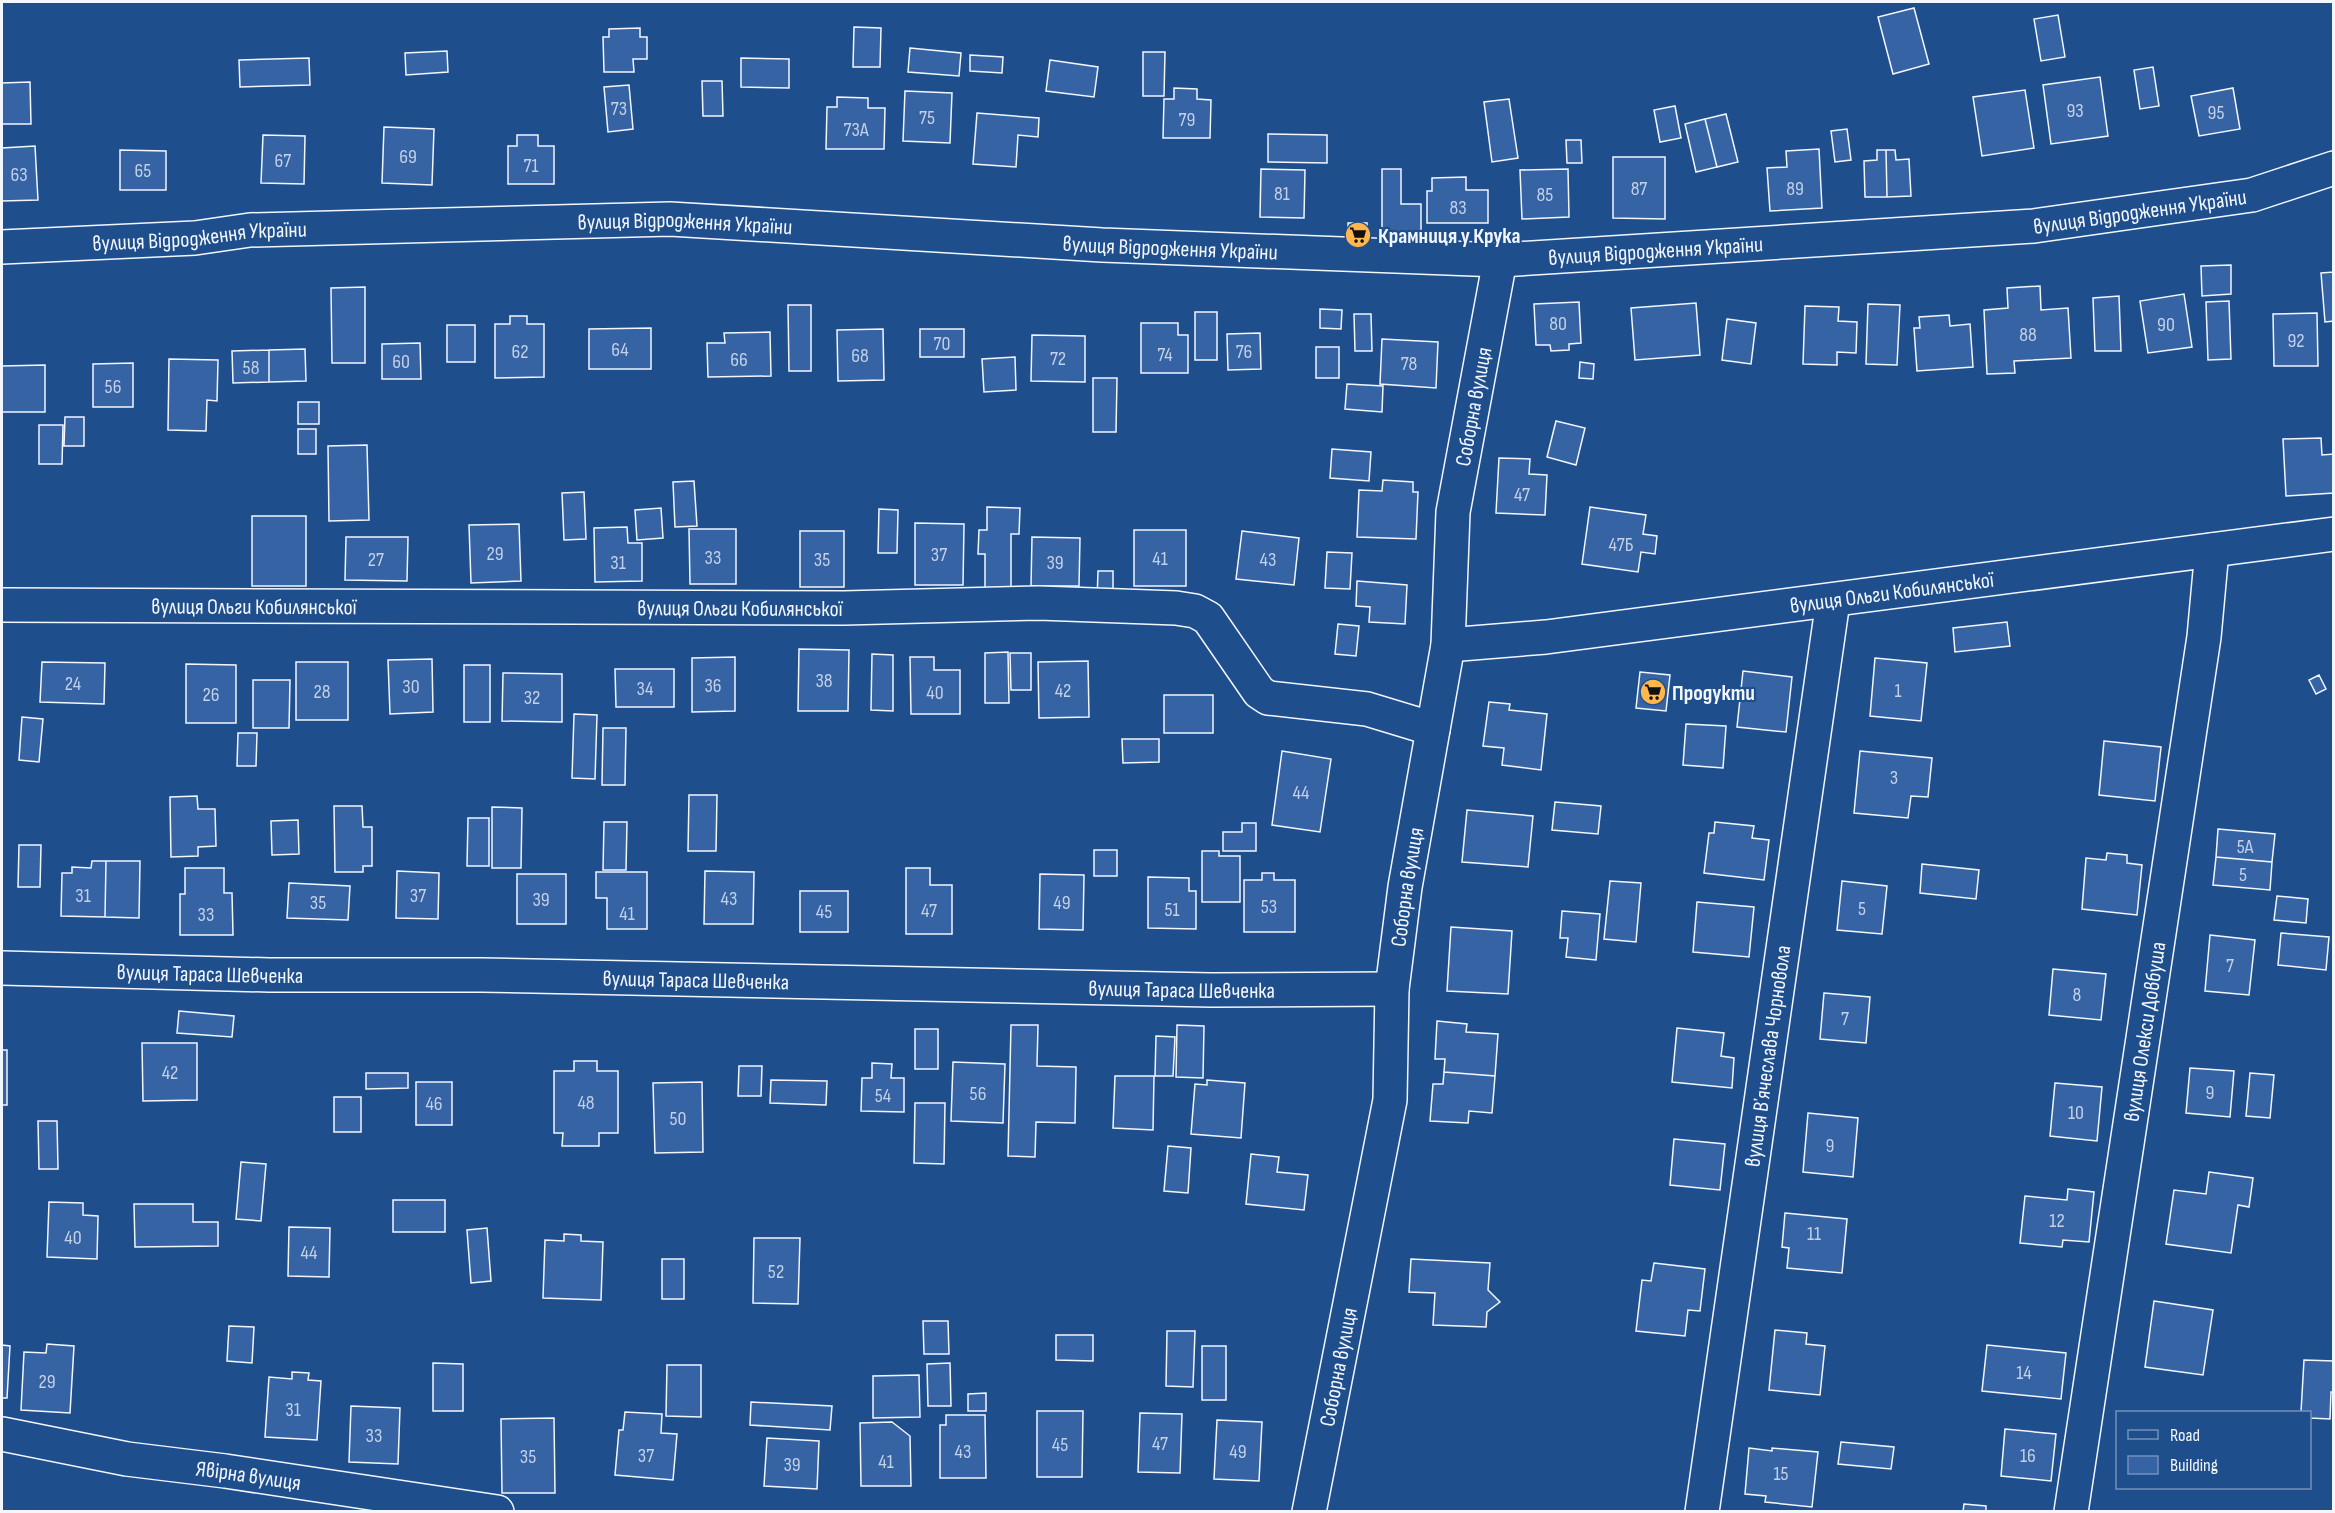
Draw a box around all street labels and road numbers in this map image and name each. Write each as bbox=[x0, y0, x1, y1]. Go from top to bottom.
street label: вулиця Відродження України bbox=[2032, 184, 2248, 241]
street label: вулиця Відродження України bbox=[577, 207, 793, 241]
street label: вулиця Відродження України bbox=[92, 217, 307, 258]
street label: вулиця Відродження України bbox=[1062, 231, 1278, 267]
street label: вулиця Відродження України bbox=[1548, 231, 1764, 272]
street label: Соборна вулиця bbox=[1450, 345, 1498, 468]
street label: вулиця Ольги Кобилянської bbox=[1788, 566, 1996, 620]
street label: вулиця Ольги Кобилянської bbox=[151, 594, 358, 621]
street label: вулиця Ольги Кобилянської bbox=[637, 595, 844, 623]
street label: Соборна вулиця bbox=[1386, 825, 1430, 948]
street label: вулиця Олекси Довбуша bbox=[2119, 940, 2173, 1124]
street label: вулиця Вʼячеслава Чорновола bbox=[1740, 944, 1797, 1169]
street label: вулиця Тараса Шевченка bbox=[116, 959, 303, 990]
street label: вулиця Тараса Шевченка bbox=[602, 966, 789, 996]
street label: вулиця Тараса Шевченка bbox=[1088, 975, 1275, 1005]
street label: Соборна вулиця bbox=[1314, 1305, 1364, 1429]
street label: Явірна вулиця bbox=[194, 1456, 303, 1497]

